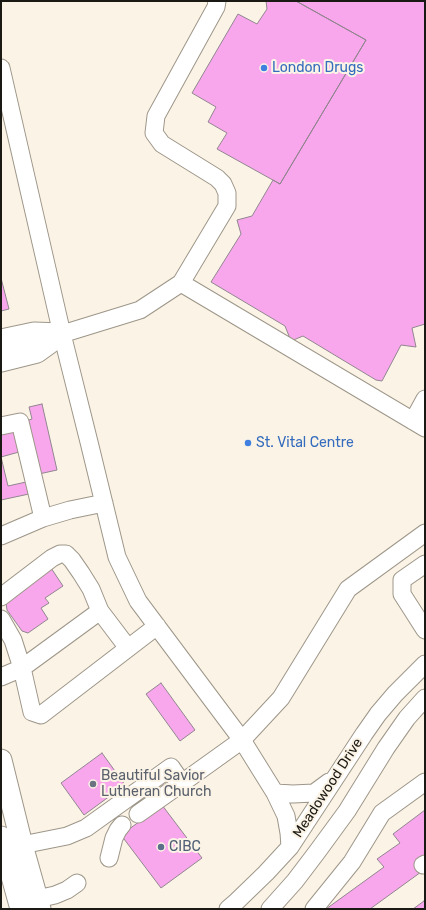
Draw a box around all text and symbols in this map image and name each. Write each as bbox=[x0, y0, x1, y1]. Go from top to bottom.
place label: London Drugs bbox=[272, 60, 363, 76]
marker: London Drugs bbox=[259, 63, 269, 73]
place label: St. Vital Centre bbox=[256, 435, 354, 451]
marker: St. Vital Centre bbox=[243, 438, 253, 448]
street label: Meadowood Drive bbox=[290, 735, 366, 841]
place label: Beautiful Savior Lutheran Church bbox=[101, 768, 211, 800]
marker: Beautiful Savior Lutheran Church bbox=[88, 779, 98, 789]
place label: CIBC bbox=[169, 839, 201, 855]
marker: CIBC bbox=[156, 842, 166, 852]

